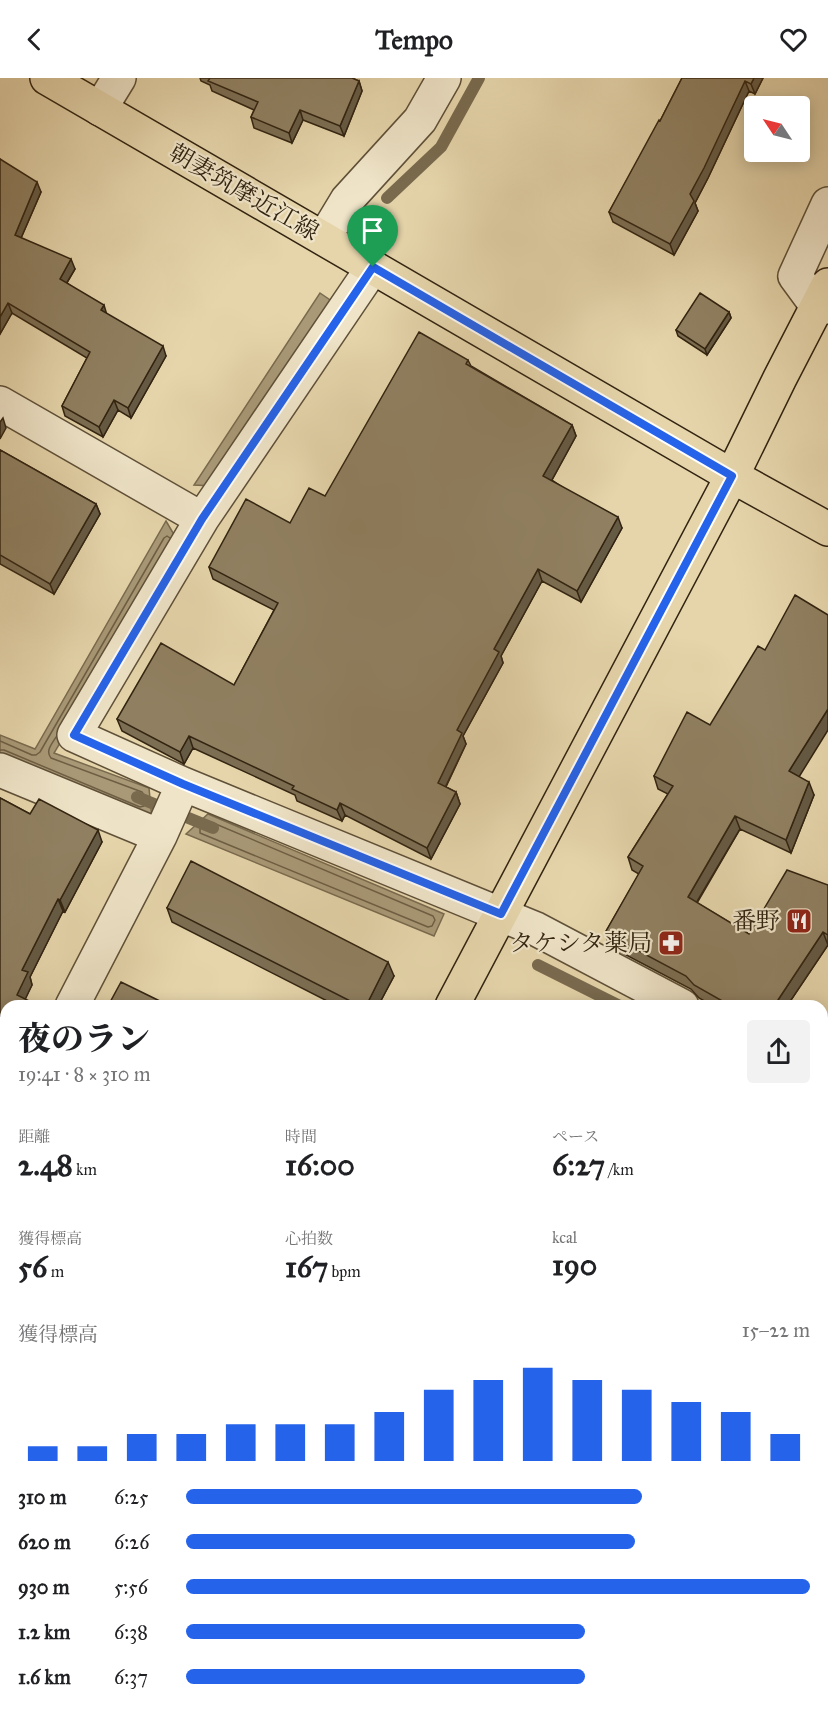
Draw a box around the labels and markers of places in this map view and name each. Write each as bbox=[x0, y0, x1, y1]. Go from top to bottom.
pin bbox=[347, 205, 398, 267]
place label: 番野 bbox=[732, 906, 780, 936]
restaurant icon: 番野 bbox=[784, 906, 814, 936]
place label: タケシタ薬局 bbox=[509, 928, 652, 958]
pharmacy icon: タケシタ薬局 bbox=[656, 928, 686, 958]

